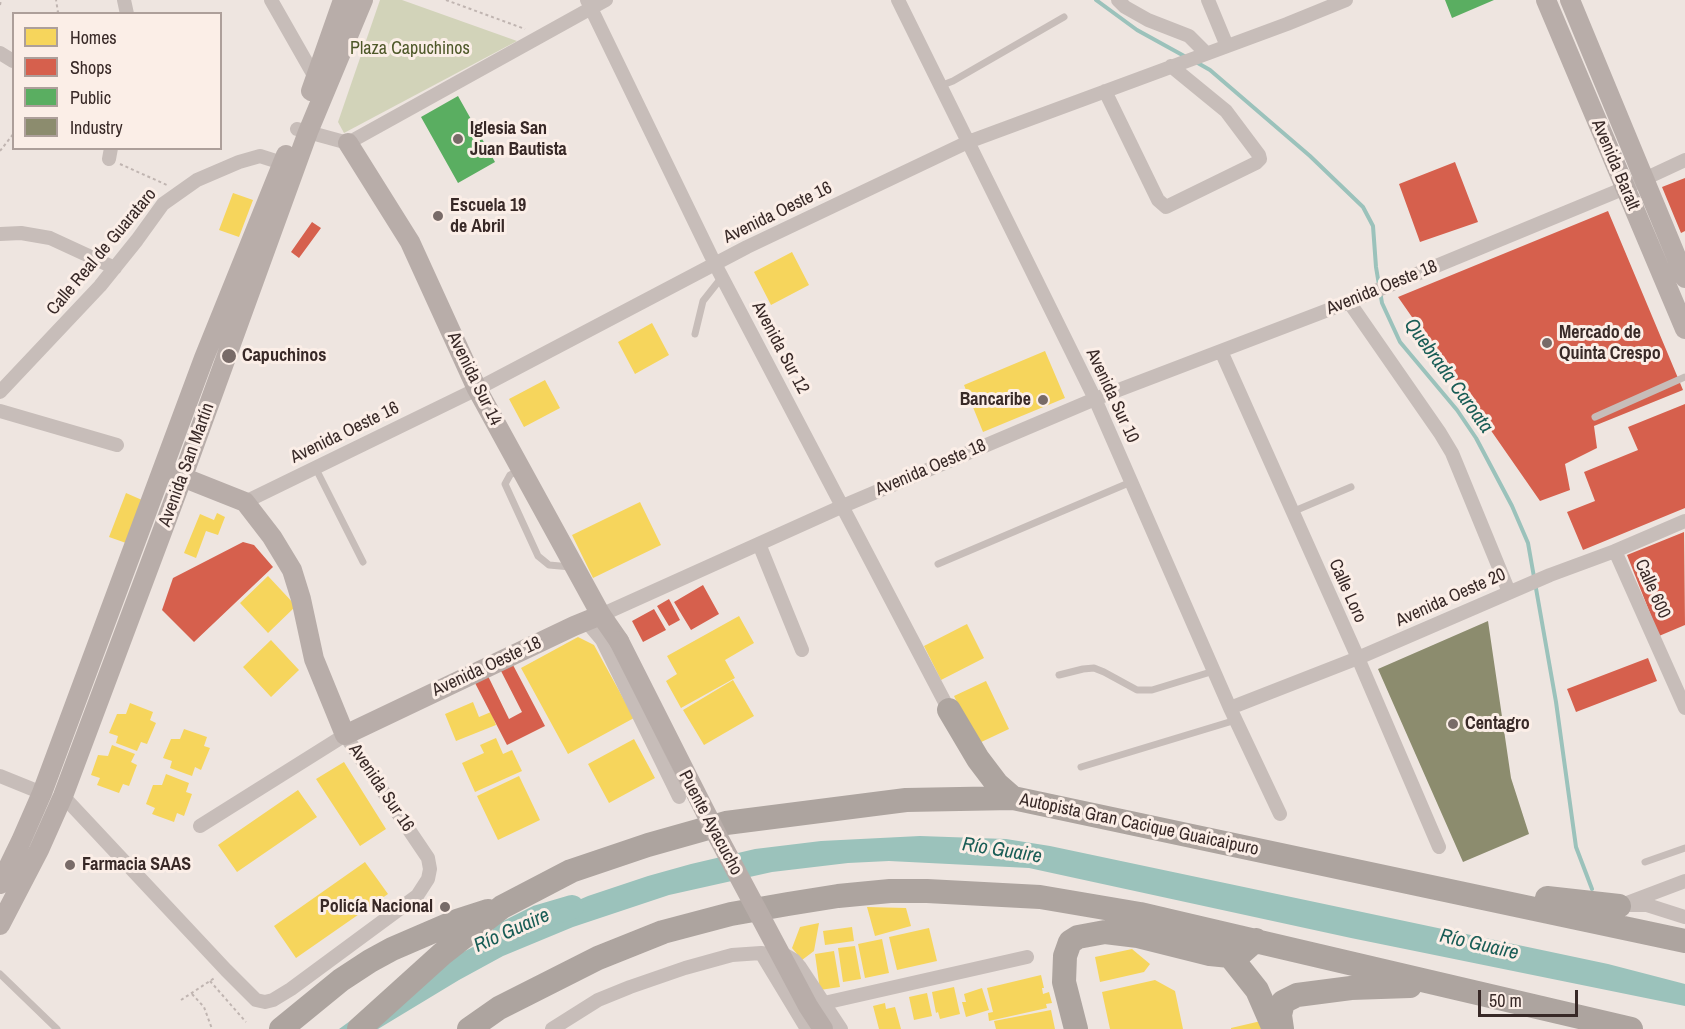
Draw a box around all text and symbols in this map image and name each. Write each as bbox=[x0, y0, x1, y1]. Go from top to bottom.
legend bbox=[12, 12, 222, 150]
text: Homes bbox=[70, 25, 117, 50]
park label: Plaza Capuchinos bbox=[350, 38, 470, 60]
text: Shops bbox=[70, 55, 112, 80]
text: Public bbox=[70, 85, 111, 110]
text: Industry bbox=[70, 115, 123, 140]
street label: Avenida Baralt bbox=[1586, 116, 1644, 214]
place label: Iglesia San Juan Bautista bbox=[470, 118, 567, 160]
marker: Iglesia San Juan Bautista bbox=[451, 132, 465, 146]
street label: Avenida Oeste 16 bbox=[720, 177, 836, 249]
street label: Calle Real de Guarataro bbox=[43, 184, 161, 320]
place label: Escuela 19 de Abril bbox=[450, 195, 526, 238]
marker: Escuela 19 de Abril bbox=[431, 209, 445, 223]
street label: Avenida Oeste 18 bbox=[1323, 256, 1441, 320]
street label: Avenida Sur 12 bbox=[747, 298, 813, 398]
water label: Quebrada Caroata bbox=[1398, 314, 1498, 438]
place label: Mercado de Quinta Crespo bbox=[1559, 322, 1661, 364]
street label: Avenida Sur 14 bbox=[442, 329, 506, 429]
marker: Mercado de Quinta Crespo bbox=[1540, 336, 1554, 350]
place label: Capuchinos bbox=[242, 345, 326, 367]
street label: Avenida Sur 10 bbox=[1081, 345, 1143, 447]
marker: Capuchinos bbox=[220, 347, 238, 365]
place label: Bancaribe bbox=[960, 389, 1031, 411]
marker: Bancaribe bbox=[1036, 393, 1050, 407]
street label: Avenida Oeste 16 bbox=[287, 397, 403, 469]
street label: Avenida San Martín bbox=[155, 400, 219, 530]
street label: Avenida Oeste 18 bbox=[873, 435, 989, 501]
street label: Calle Loro bbox=[1323, 556, 1371, 626]
street label: Calle 600 bbox=[1629, 556, 1675, 622]
street label: Avenida Oeste 20 bbox=[1393, 564, 1509, 632]
street label: Avenida Oeste 18 bbox=[429, 632, 545, 702]
place label: Centagro bbox=[1465, 713, 1530, 735]
marker: Centagro bbox=[1446, 717, 1460, 731]
street label: Avenida Sur 16 bbox=[344, 740, 418, 836]
street label: Puente Ayacucho bbox=[673, 767, 747, 879]
street label: Autopista Gran Cacique Guaicaipuro bbox=[1018, 789, 1260, 861]
water label: Río Guaire bbox=[961, 833, 1043, 869]
place label: Farmacia SAAS bbox=[82, 854, 191, 876]
marker: Farmacia SAAS bbox=[63, 858, 77, 872]
place label: Policía Nacional bbox=[320, 896, 433, 918]
marker: Policía Nacional bbox=[438, 900, 452, 914]
water label: Río Guaire bbox=[470, 904, 554, 958]
water label: Río Guaire bbox=[1437, 924, 1521, 966]
scale bar bbox=[1481, 978, 1582, 1016]
text: 50 m bbox=[1489, 988, 1522, 1013]

